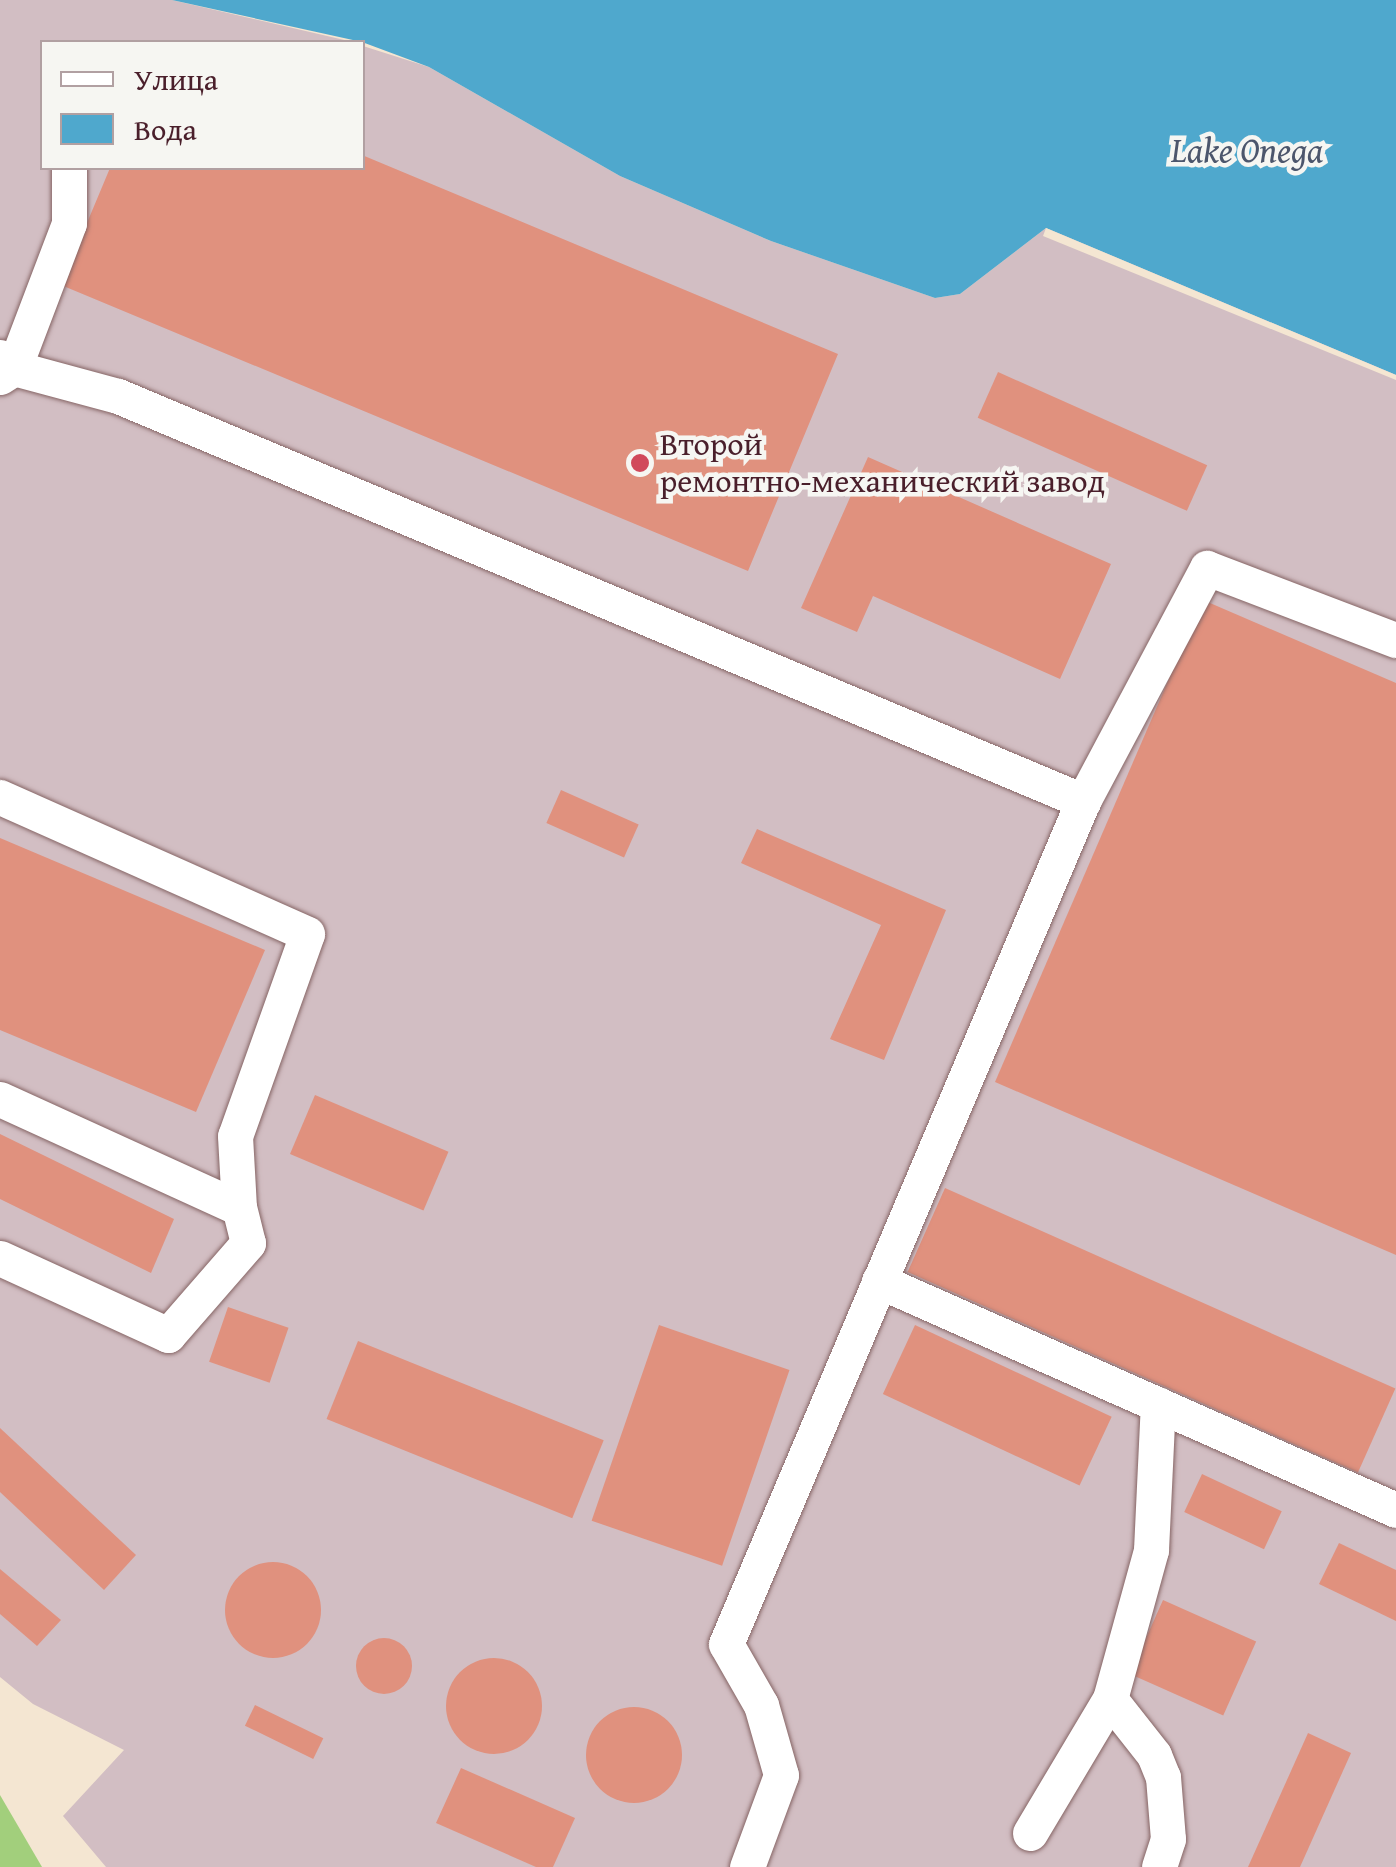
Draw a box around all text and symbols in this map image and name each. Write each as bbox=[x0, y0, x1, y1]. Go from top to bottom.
legend bbox=[40, 40, 365, 170]
text: Улица bbox=[134, 57, 218, 101]
text: Вода bbox=[134, 107, 197, 151]
water label: Lake Onega bbox=[1171, 129, 1323, 171]
place label: Второй ремонтно-механический завод bbox=[660, 426, 1105, 501]
marker: Второй ремонтно-механический завод bbox=[629, 452, 651, 474]

